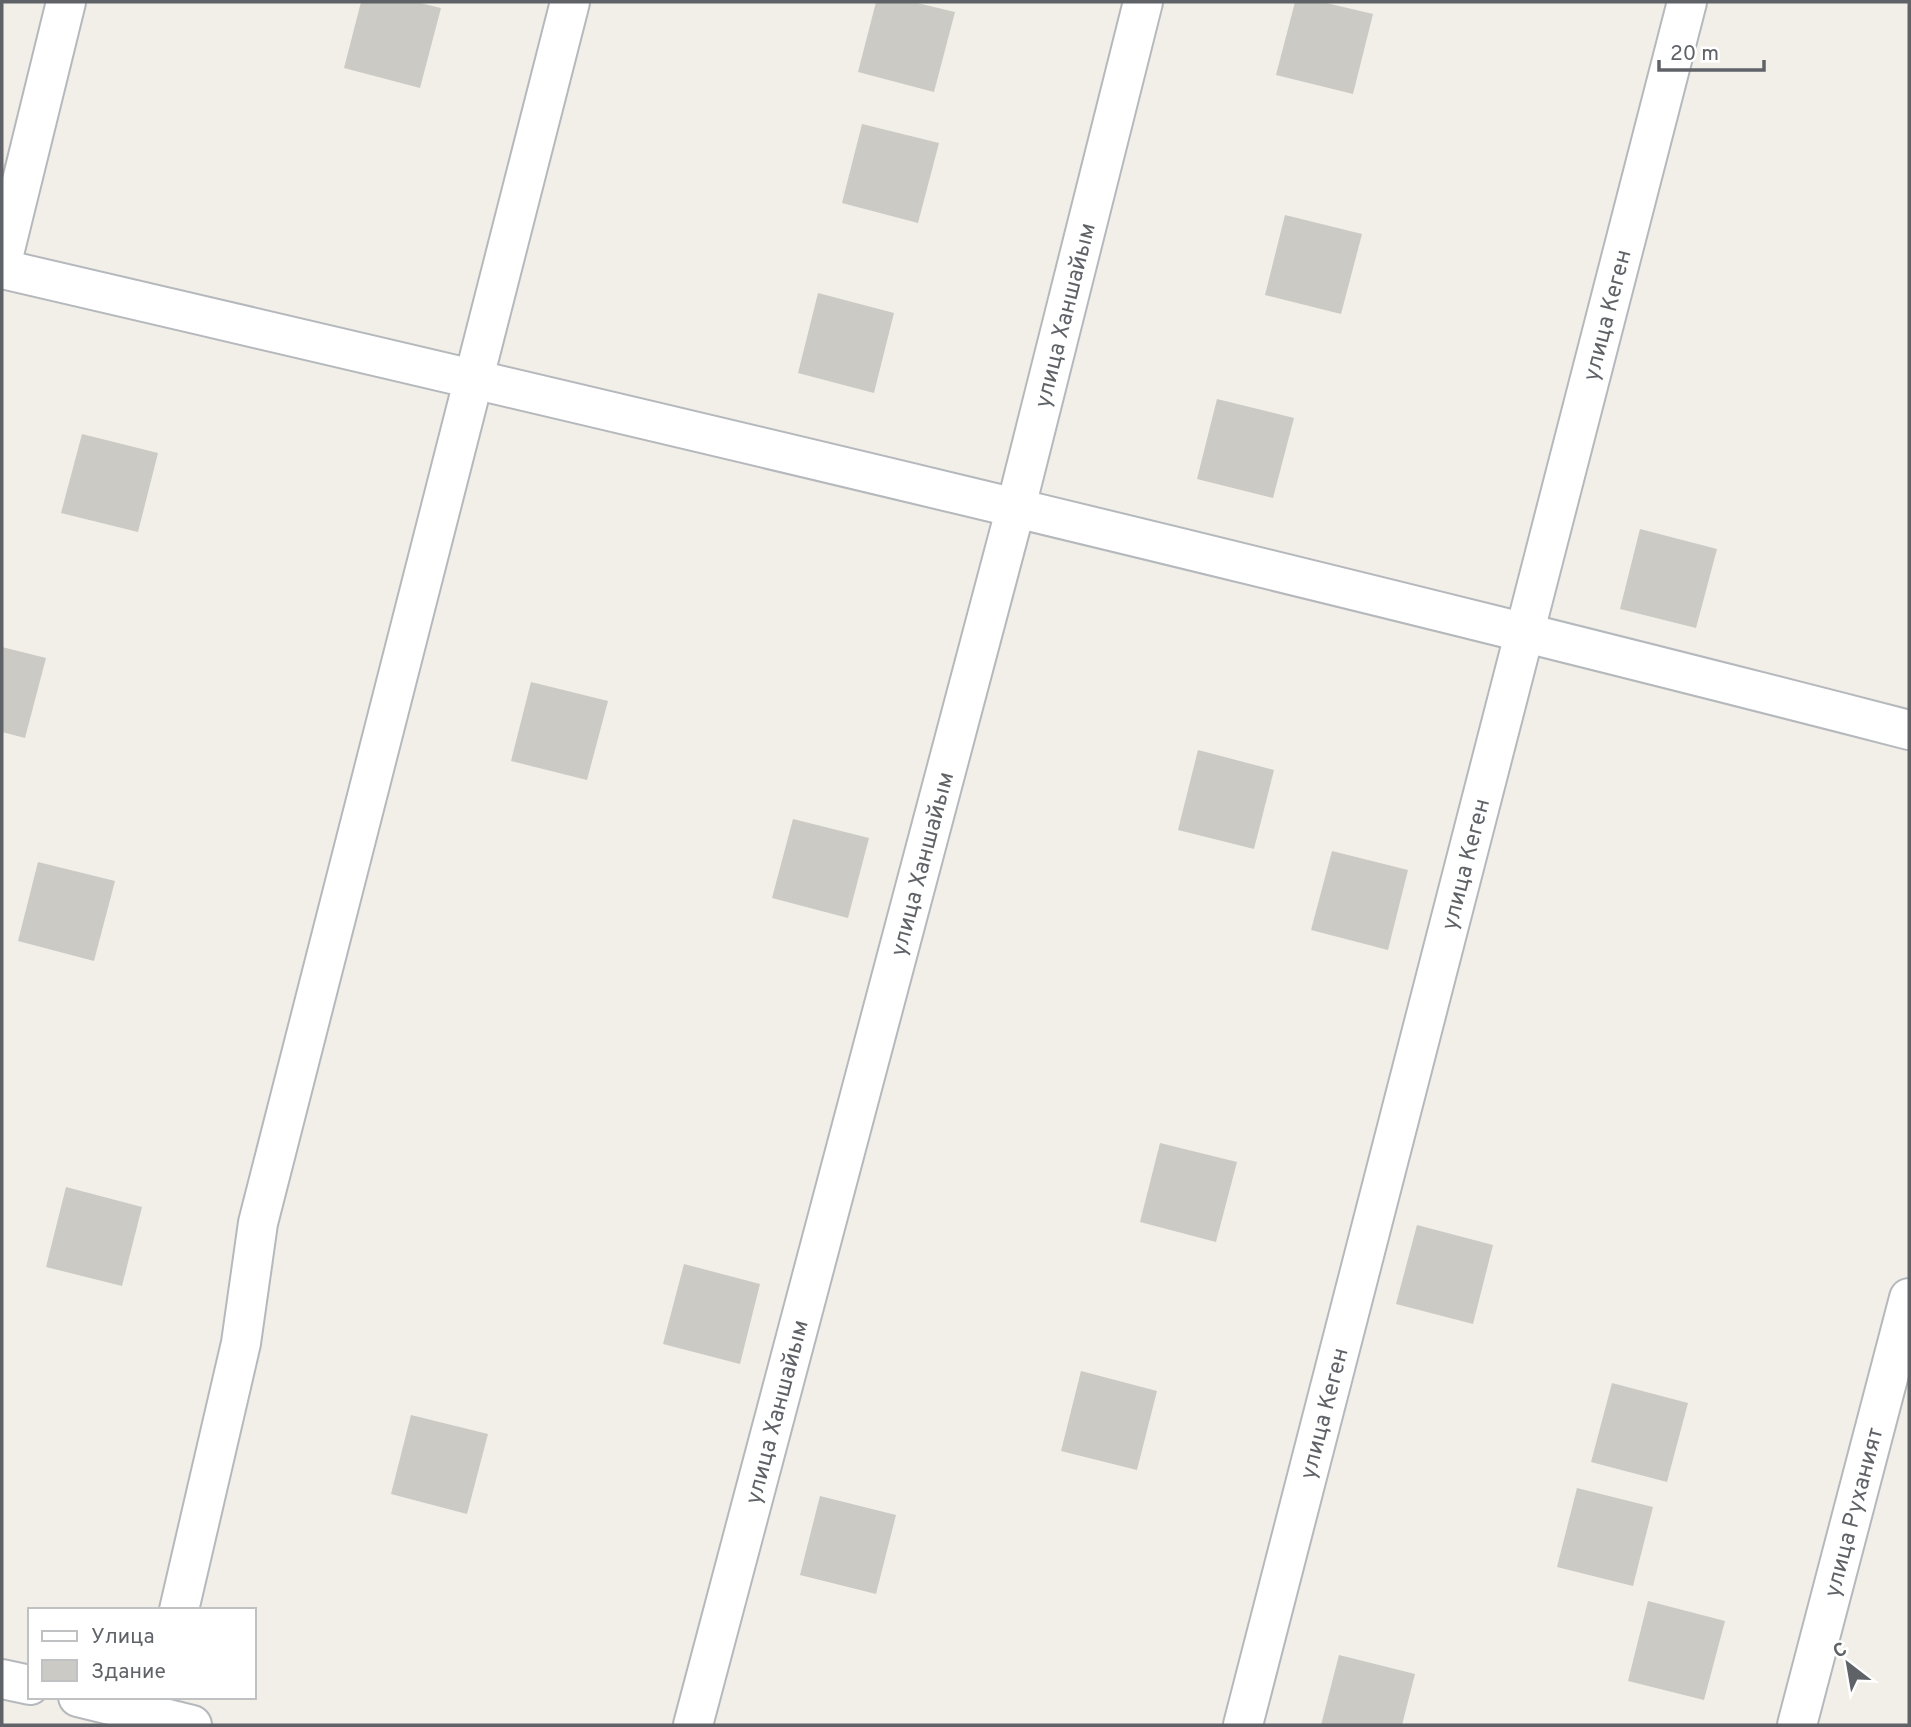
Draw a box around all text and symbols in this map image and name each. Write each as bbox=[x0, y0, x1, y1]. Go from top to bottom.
scale bar bbox=[1659, 28, 1764, 72]
text: 20 m bbox=[1670, 41, 1719, 68]
street label: улица Ханшайым bbox=[1029, 220, 1104, 411]
street label: улица Кеген bbox=[1578, 247, 1640, 385]
street label: улица Ханшайым bbox=[885, 769, 962, 960]
street label: улица Кеген bbox=[1436, 796, 1498, 934]
street label: улица Ханшайым bbox=[740, 1317, 817, 1508]
street label: улица Кеген bbox=[1295, 1345, 1357, 1483]
street label: улица Руханият bbox=[1819, 1425, 1891, 1601]
legend bbox=[28, 1608, 256, 1699]
text: Улица bbox=[91, 1624, 155, 1651]
north arrow bbox=[1813, 1629, 1883, 1699]
text: С bbox=[1829, 1638, 1852, 1665]
text: Здание bbox=[91, 1659, 166, 1686]

